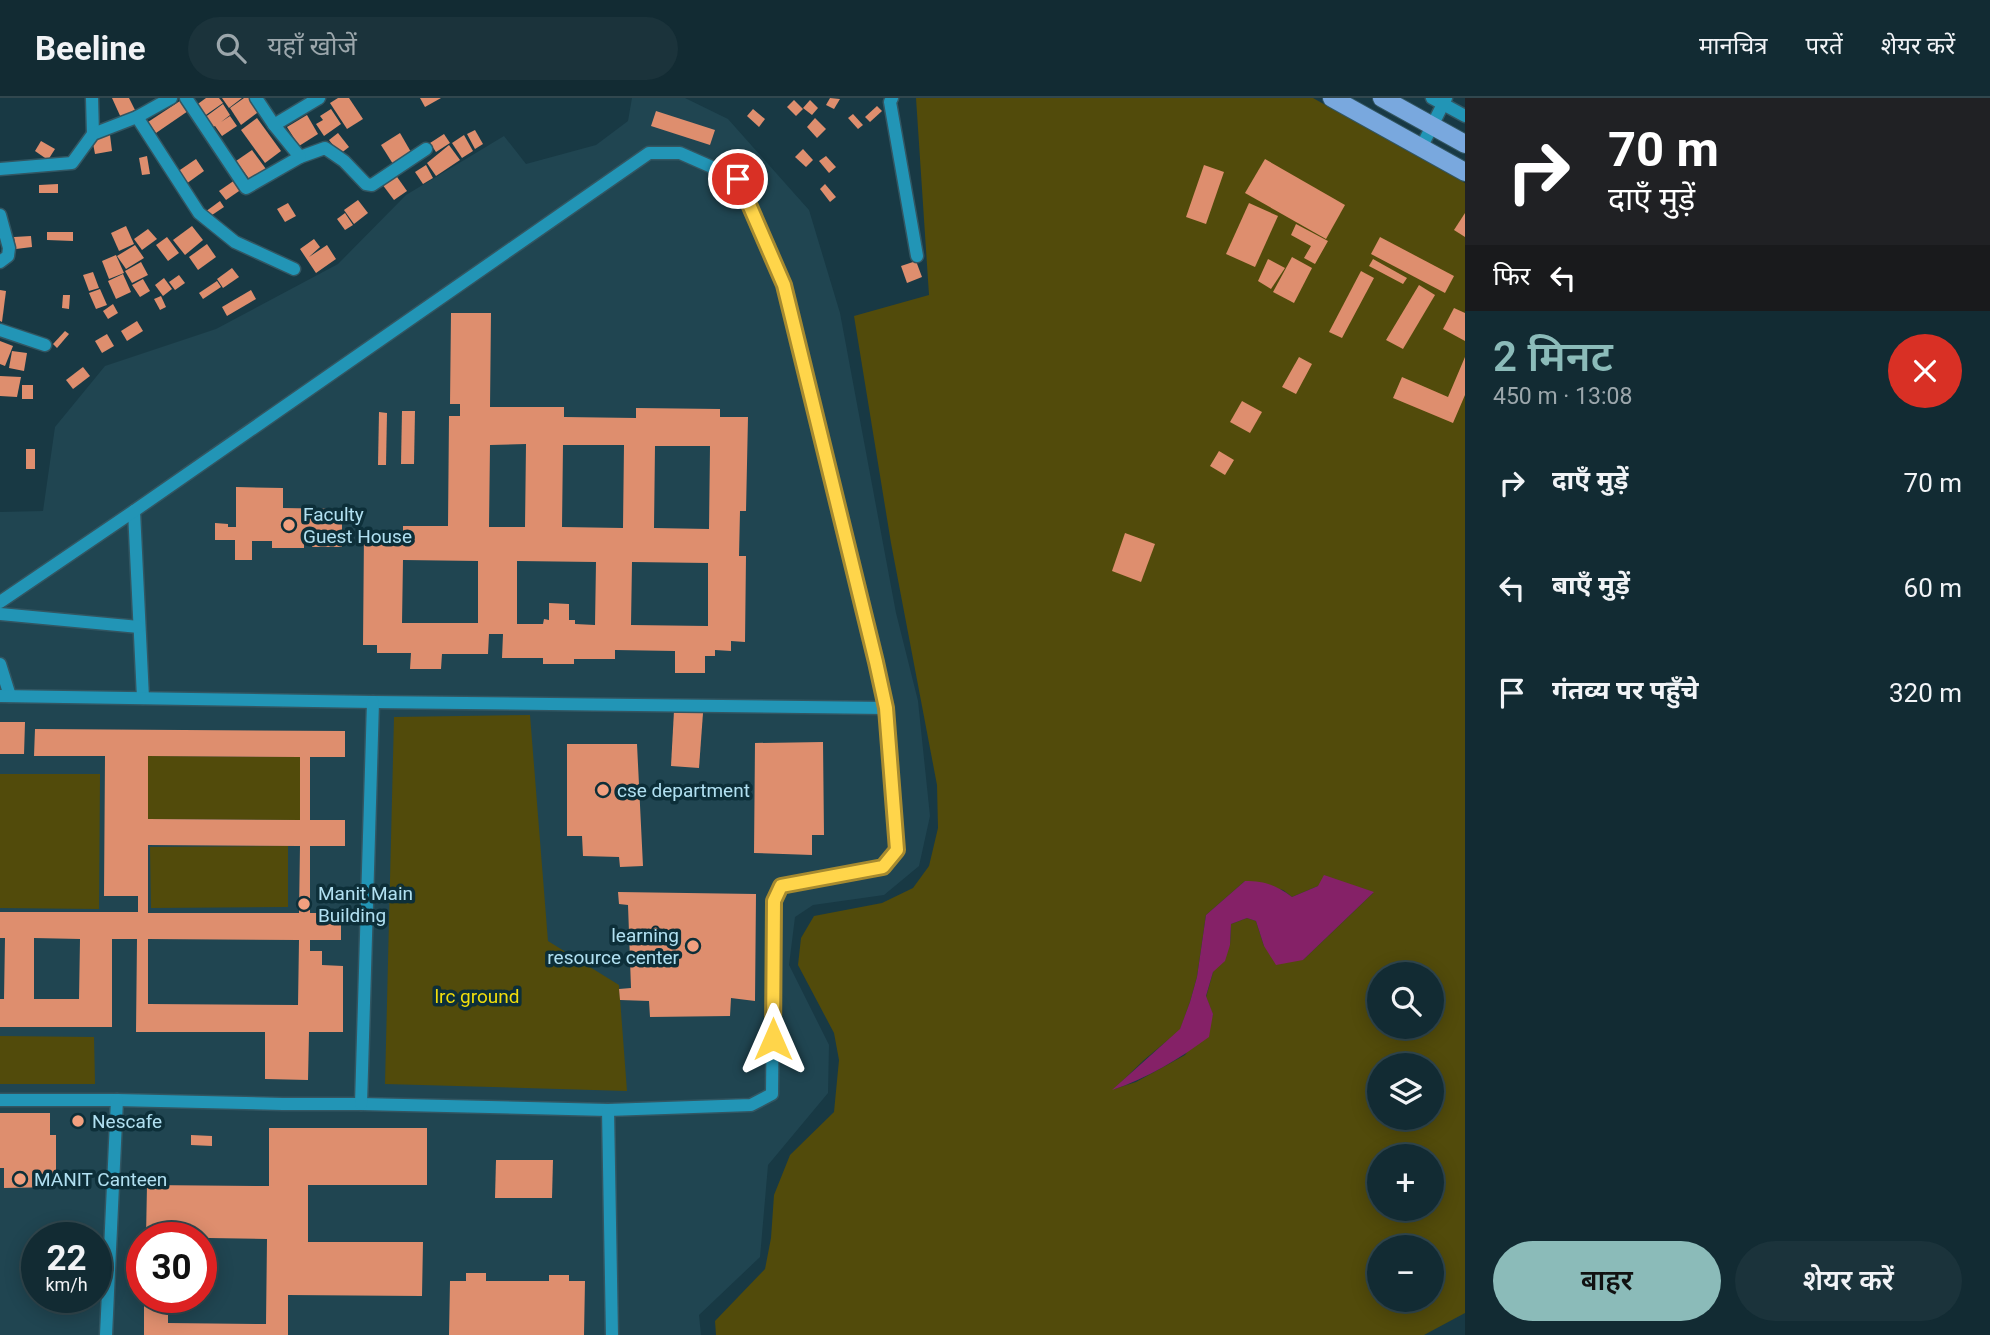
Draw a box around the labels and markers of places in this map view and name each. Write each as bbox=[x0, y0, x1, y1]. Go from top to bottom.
pin bbox=[708, 149, 768, 209]
place label: Faculty Guest House bbox=[303, 503, 412, 548]
marker: Faculty Guest House bbox=[281, 517, 297, 533]
place label: cse department bbox=[617, 779, 750, 802]
marker: cse department bbox=[595, 782, 611, 798]
place label: Manit Main Building bbox=[318, 882, 413, 927]
marker: Manit Main Building bbox=[296, 896, 312, 912]
place label: learning resource center bbox=[547, 924, 680, 969]
marker: learning resource center bbox=[685, 938, 701, 954]
place label: Nescafe bbox=[92, 1110, 162, 1133]
marker: Nescafe bbox=[70, 1113, 86, 1129]
place label: MANIT Canteen bbox=[34, 1168, 167, 1191]
marker: MANIT Canteen bbox=[12, 1171, 28, 1187]

